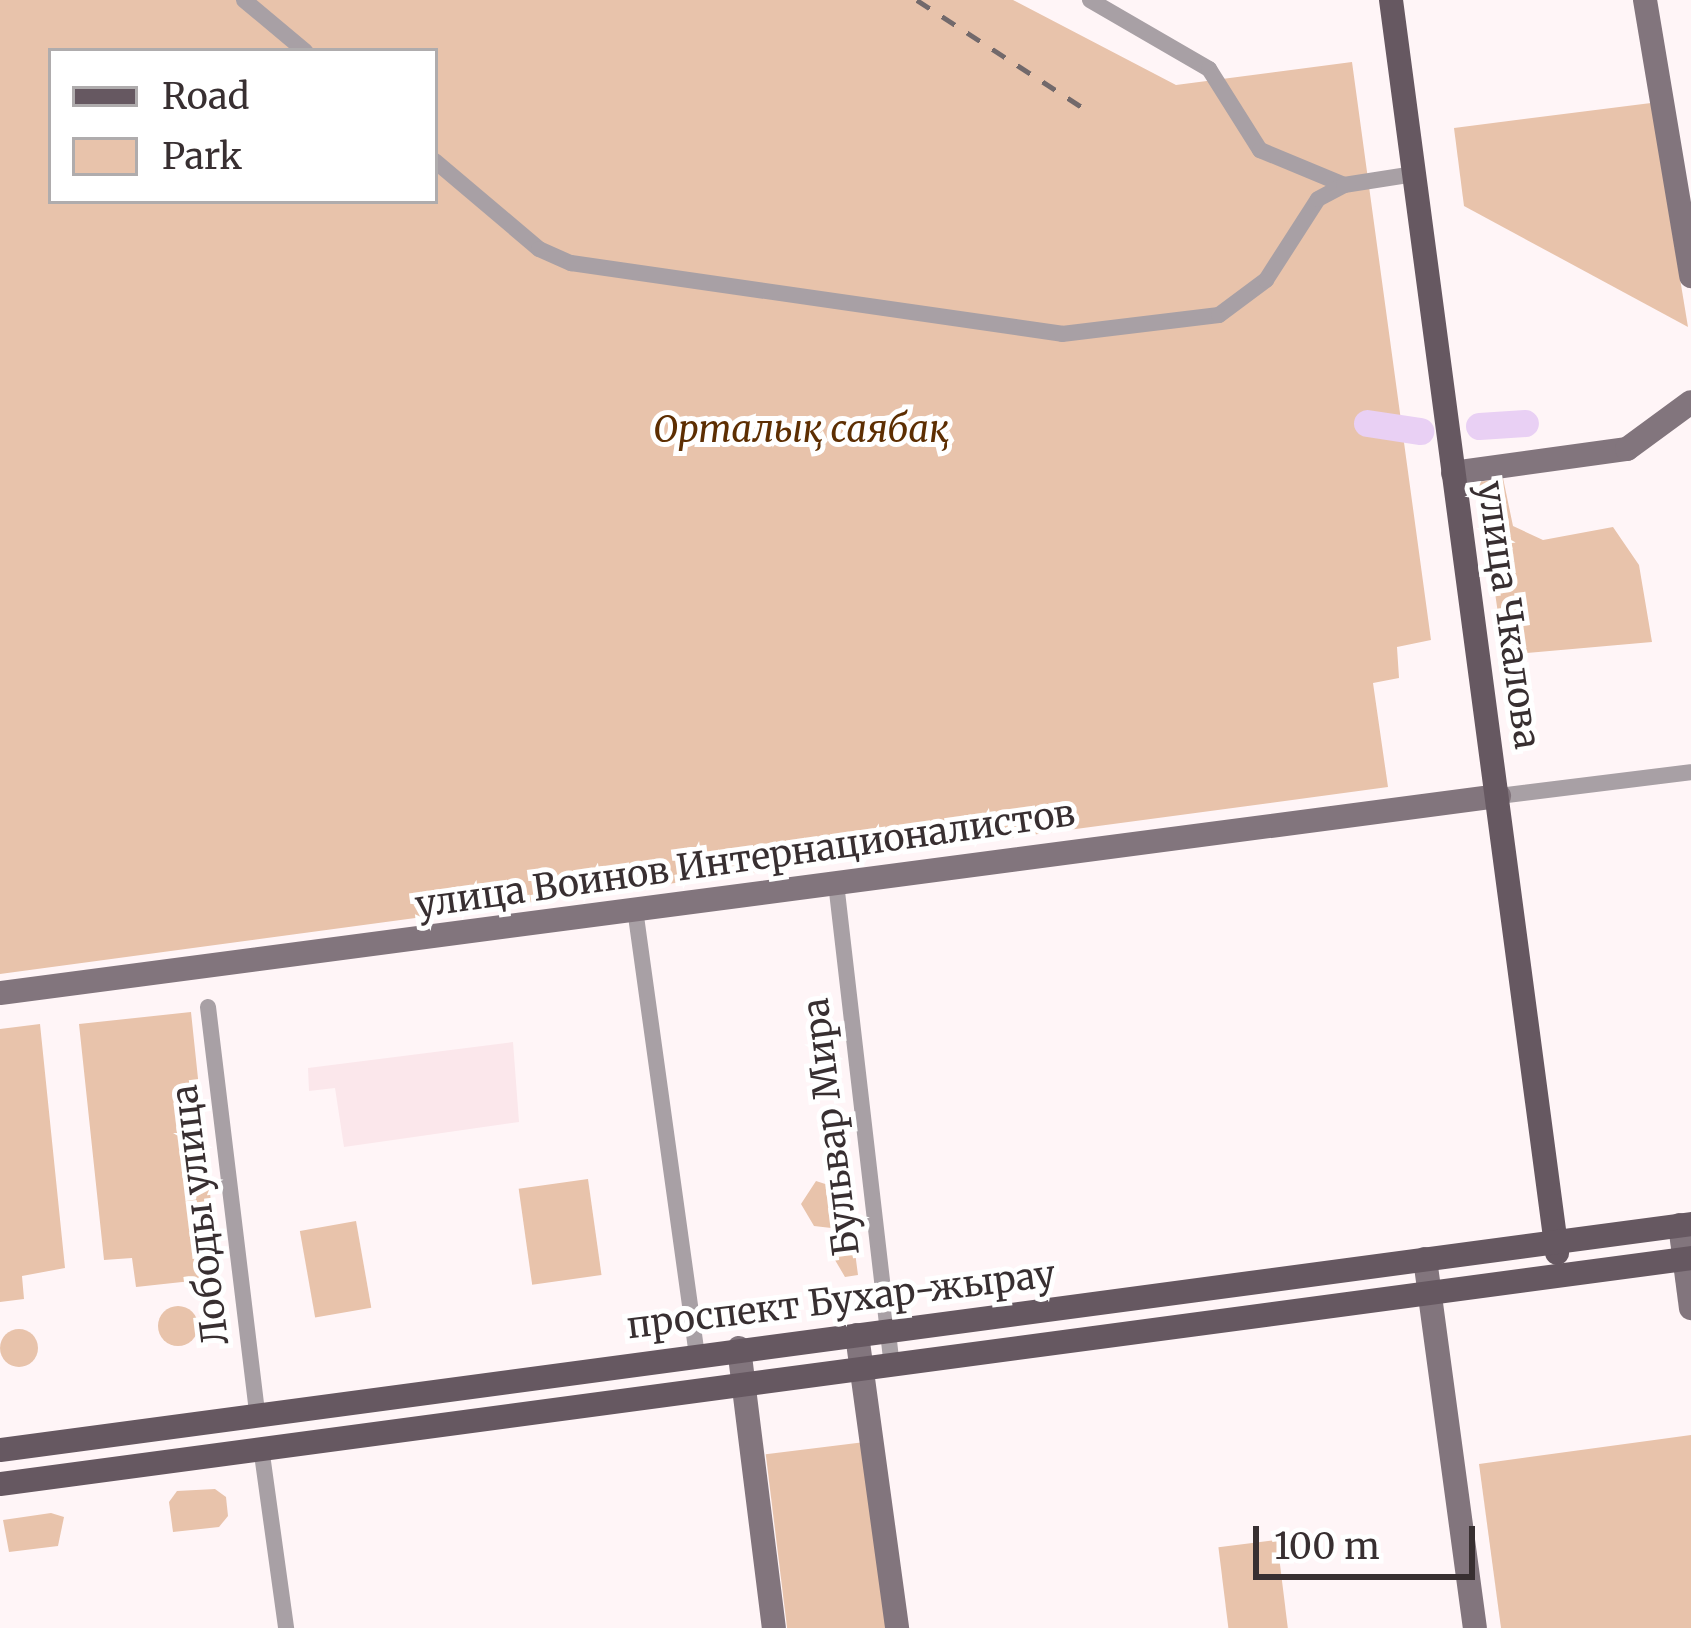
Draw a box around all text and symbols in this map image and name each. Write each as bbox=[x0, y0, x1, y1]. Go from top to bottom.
legend bbox=[48, 48, 438, 204]
text: Road bbox=[162, 74, 249, 119]
text: Park bbox=[162, 134, 242, 179]
park label: Орталық саябақ bbox=[653, 408, 949, 452]
street label: улица Чкалова bbox=[1469, 478, 1549, 752]
street label: улица Воинов Интернационалистов bbox=[412, 791, 1078, 927]
street label: Бульвар Мира bbox=[794, 996, 868, 1258]
street label: Лободы улица bbox=[163, 1082, 237, 1348]
street label: проспект Бухар-жырау bbox=[624, 1252, 1058, 1348]
scale bar bbox=[1259, 1502, 1481, 1576]
text: 100 m bbox=[1274, 1524, 1380, 1569]

